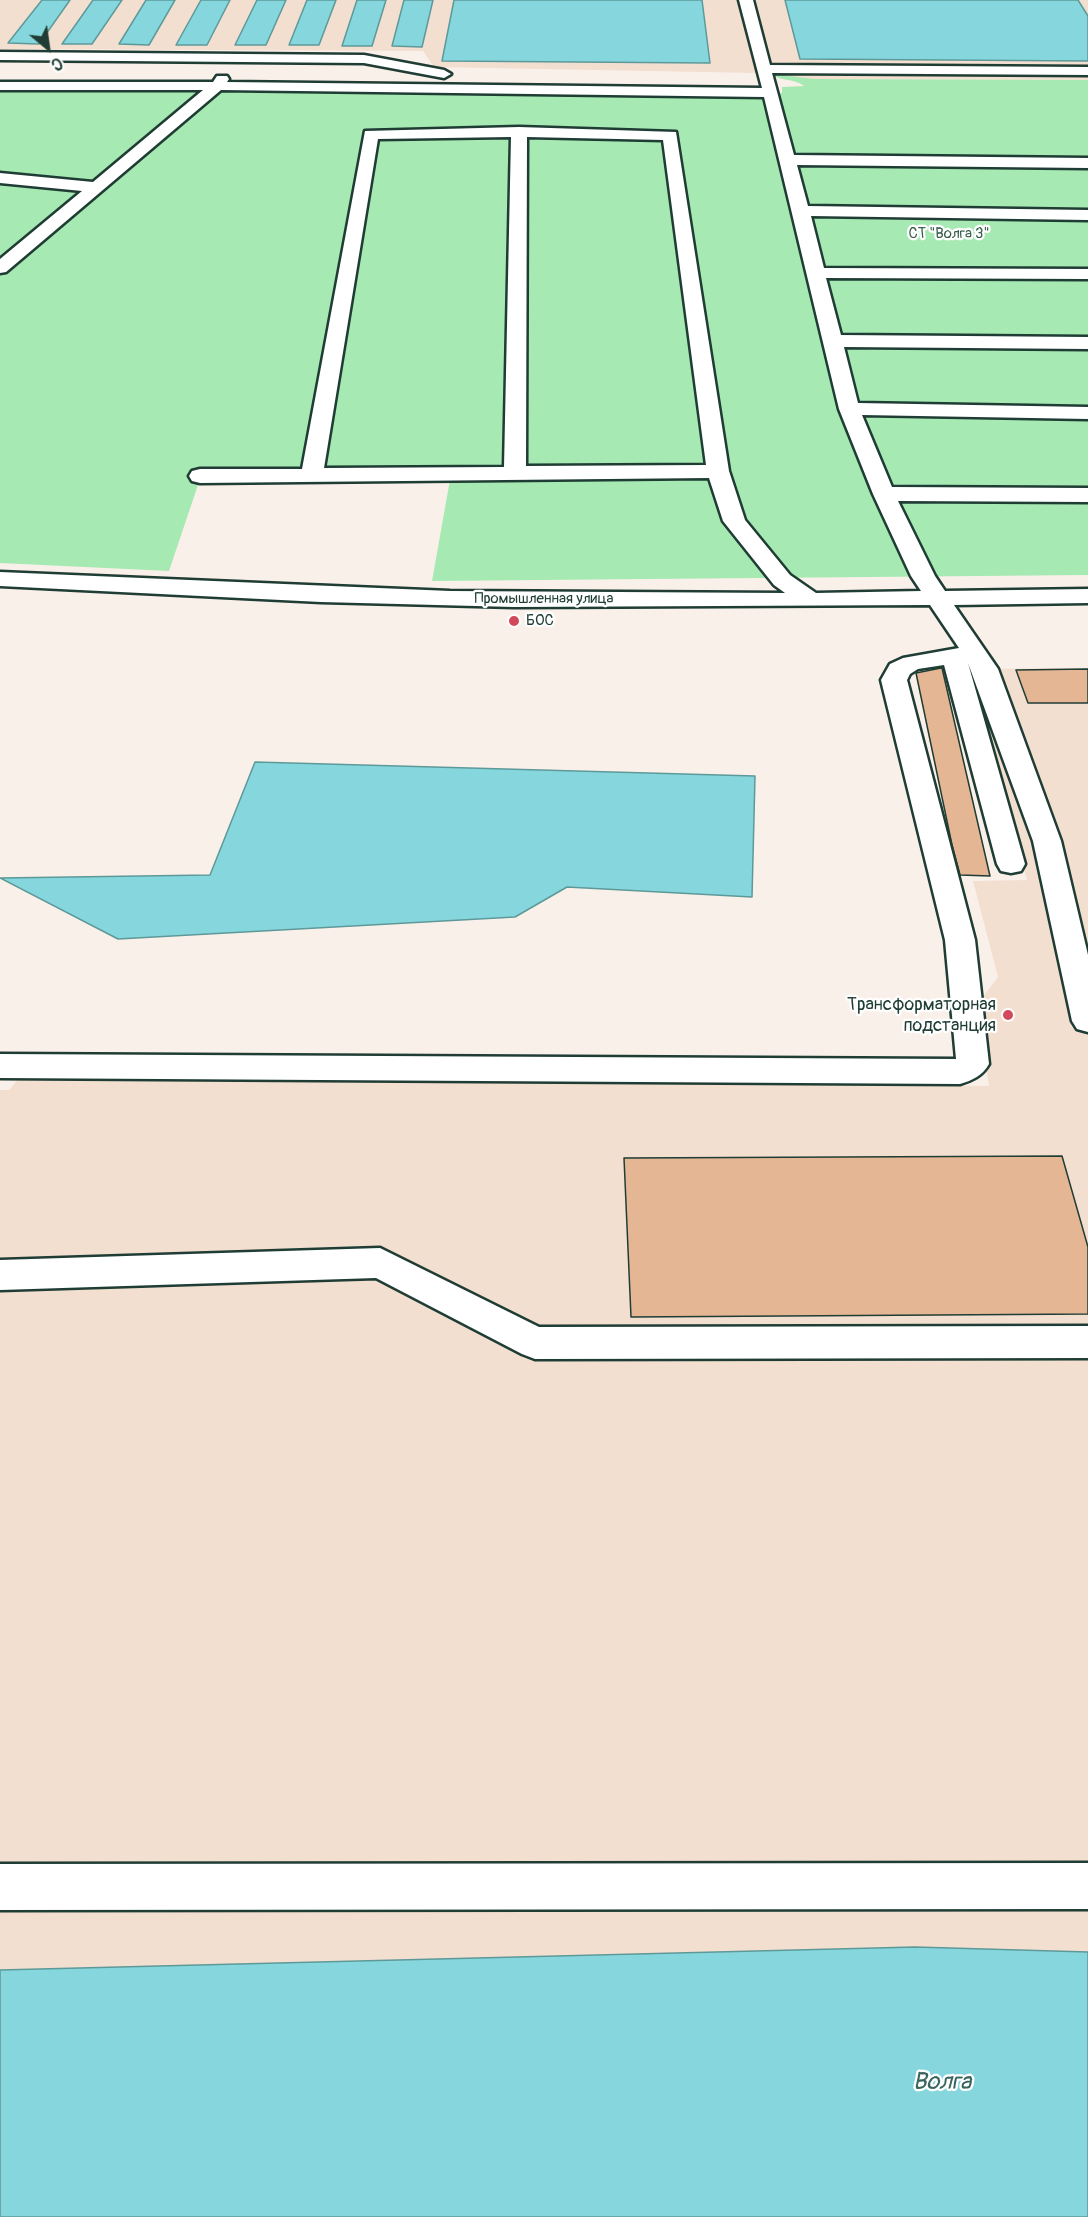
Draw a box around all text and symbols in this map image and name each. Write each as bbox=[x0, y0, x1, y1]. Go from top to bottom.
north arrow bbox=[18, 18, 78, 78]
text: С bbox=[48, 53, 66, 75]
park label: СТ "Волга 3" bbox=[908, 225, 990, 243]
street label: Промышленная улица bbox=[474, 590, 614, 608]
place label: БОС bbox=[526, 612, 554, 630]
marker: БОС bbox=[507, 614, 521, 628]
place label: Трансформаторная подстанция bbox=[847, 994, 996, 1036]
marker: Трансформаторная подстанция bbox=[1001, 1008, 1015, 1022]
water label: Волга bbox=[913, 2069, 971, 2097]

